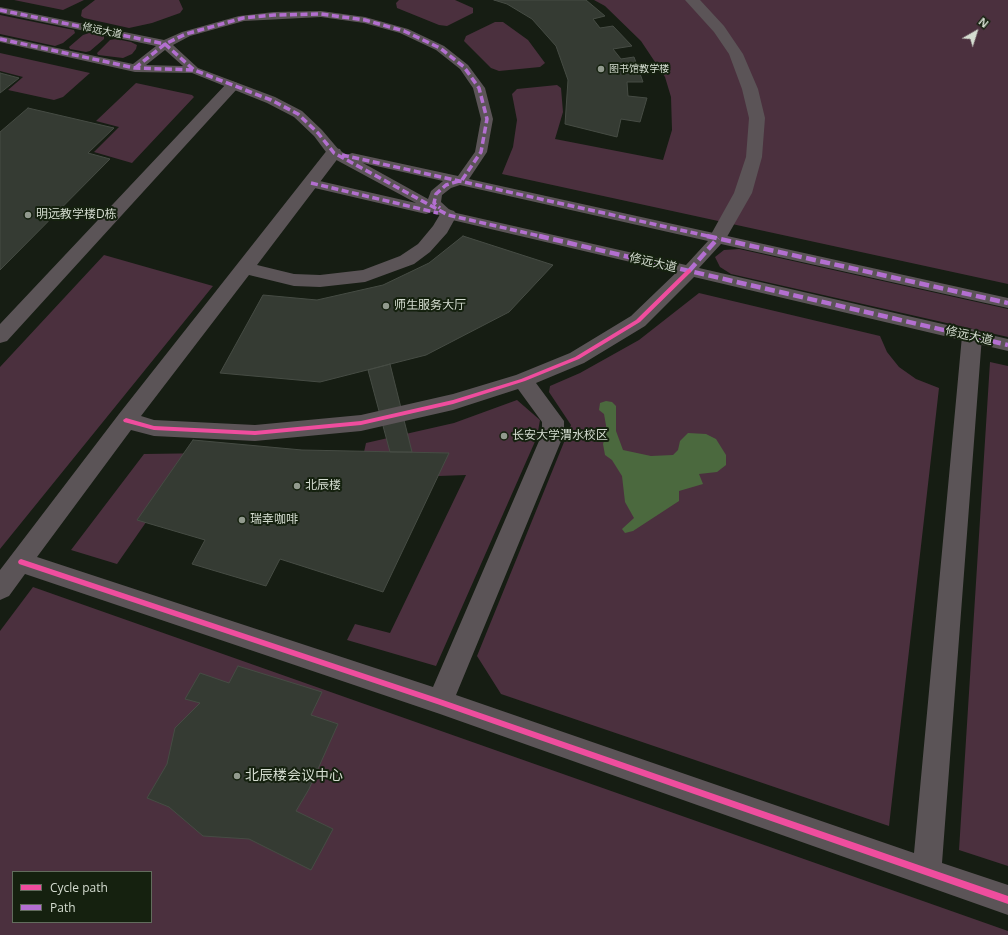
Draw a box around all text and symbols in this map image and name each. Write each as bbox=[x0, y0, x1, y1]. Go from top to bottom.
north arrow bbox=[956, 12, 996, 52]
text: N bbox=[976, 14, 992, 31]
street label: 修远大道 bbox=[81, 21, 123, 41]
place label: 图书馆教学楼 bbox=[609, 63, 669, 75]
marker: 图书馆教学楼 bbox=[596, 64, 606, 74]
place label: 明远教学楼D栋 bbox=[36, 208, 117, 222]
marker: 明远教学楼D栋 bbox=[23, 210, 33, 220]
street label: 修远大道 bbox=[628, 251, 678, 275]
place label: 师生服务大厅 bbox=[394, 299, 466, 313]
marker: 师生服务大厅 bbox=[381, 301, 391, 311]
street label: 修远大道 bbox=[944, 324, 994, 348]
place label: 长安大学渭水校区 bbox=[512, 429, 608, 443]
marker: 长安大学渭水校区 bbox=[499, 431, 509, 441]
place label: 北辰楼 bbox=[305, 479, 341, 493]
marker: 北辰楼 bbox=[292, 481, 302, 491]
place label: 瑞幸咖啡 bbox=[250, 513, 298, 527]
marker: 瑞幸咖啡 bbox=[237, 515, 247, 525]
place label: 北辰楼会议中心 bbox=[245, 768, 343, 784]
marker: 北辰楼会议中心 bbox=[232, 771, 242, 781]
legend bbox=[12, 871, 152, 923]
text: Cycle path bbox=[50, 879, 108, 896]
text: Path bbox=[50, 899, 76, 916]

